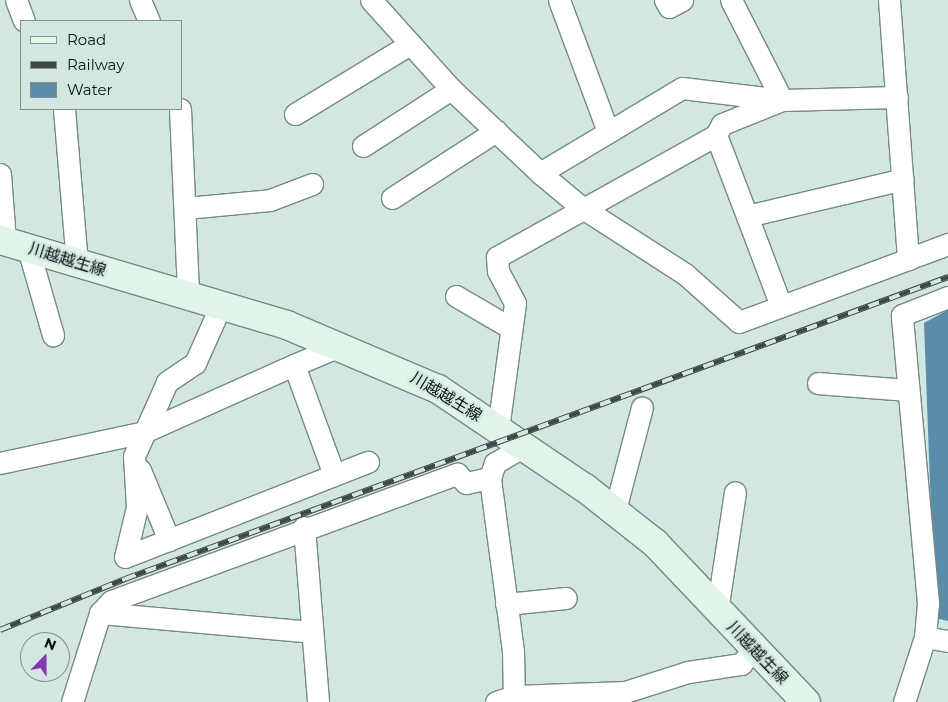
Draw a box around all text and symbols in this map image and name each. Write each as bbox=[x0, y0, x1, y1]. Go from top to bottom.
legend bbox=[20, 20, 182, 110]
text: Road bbox=[67, 30, 106, 49]
text: Railway bbox=[67, 55, 124, 74]
text: Water bbox=[67, 80, 113, 99]
street label: 川越越生線 bbox=[26, 239, 108, 281]
street label: 川越越生線 bbox=[407, 368, 485, 426]
street label: 川越越生線 bbox=[722, 618, 792, 688]
north arrow bbox=[20, 632, 70, 682]
text: N bbox=[42, 634, 59, 654]

